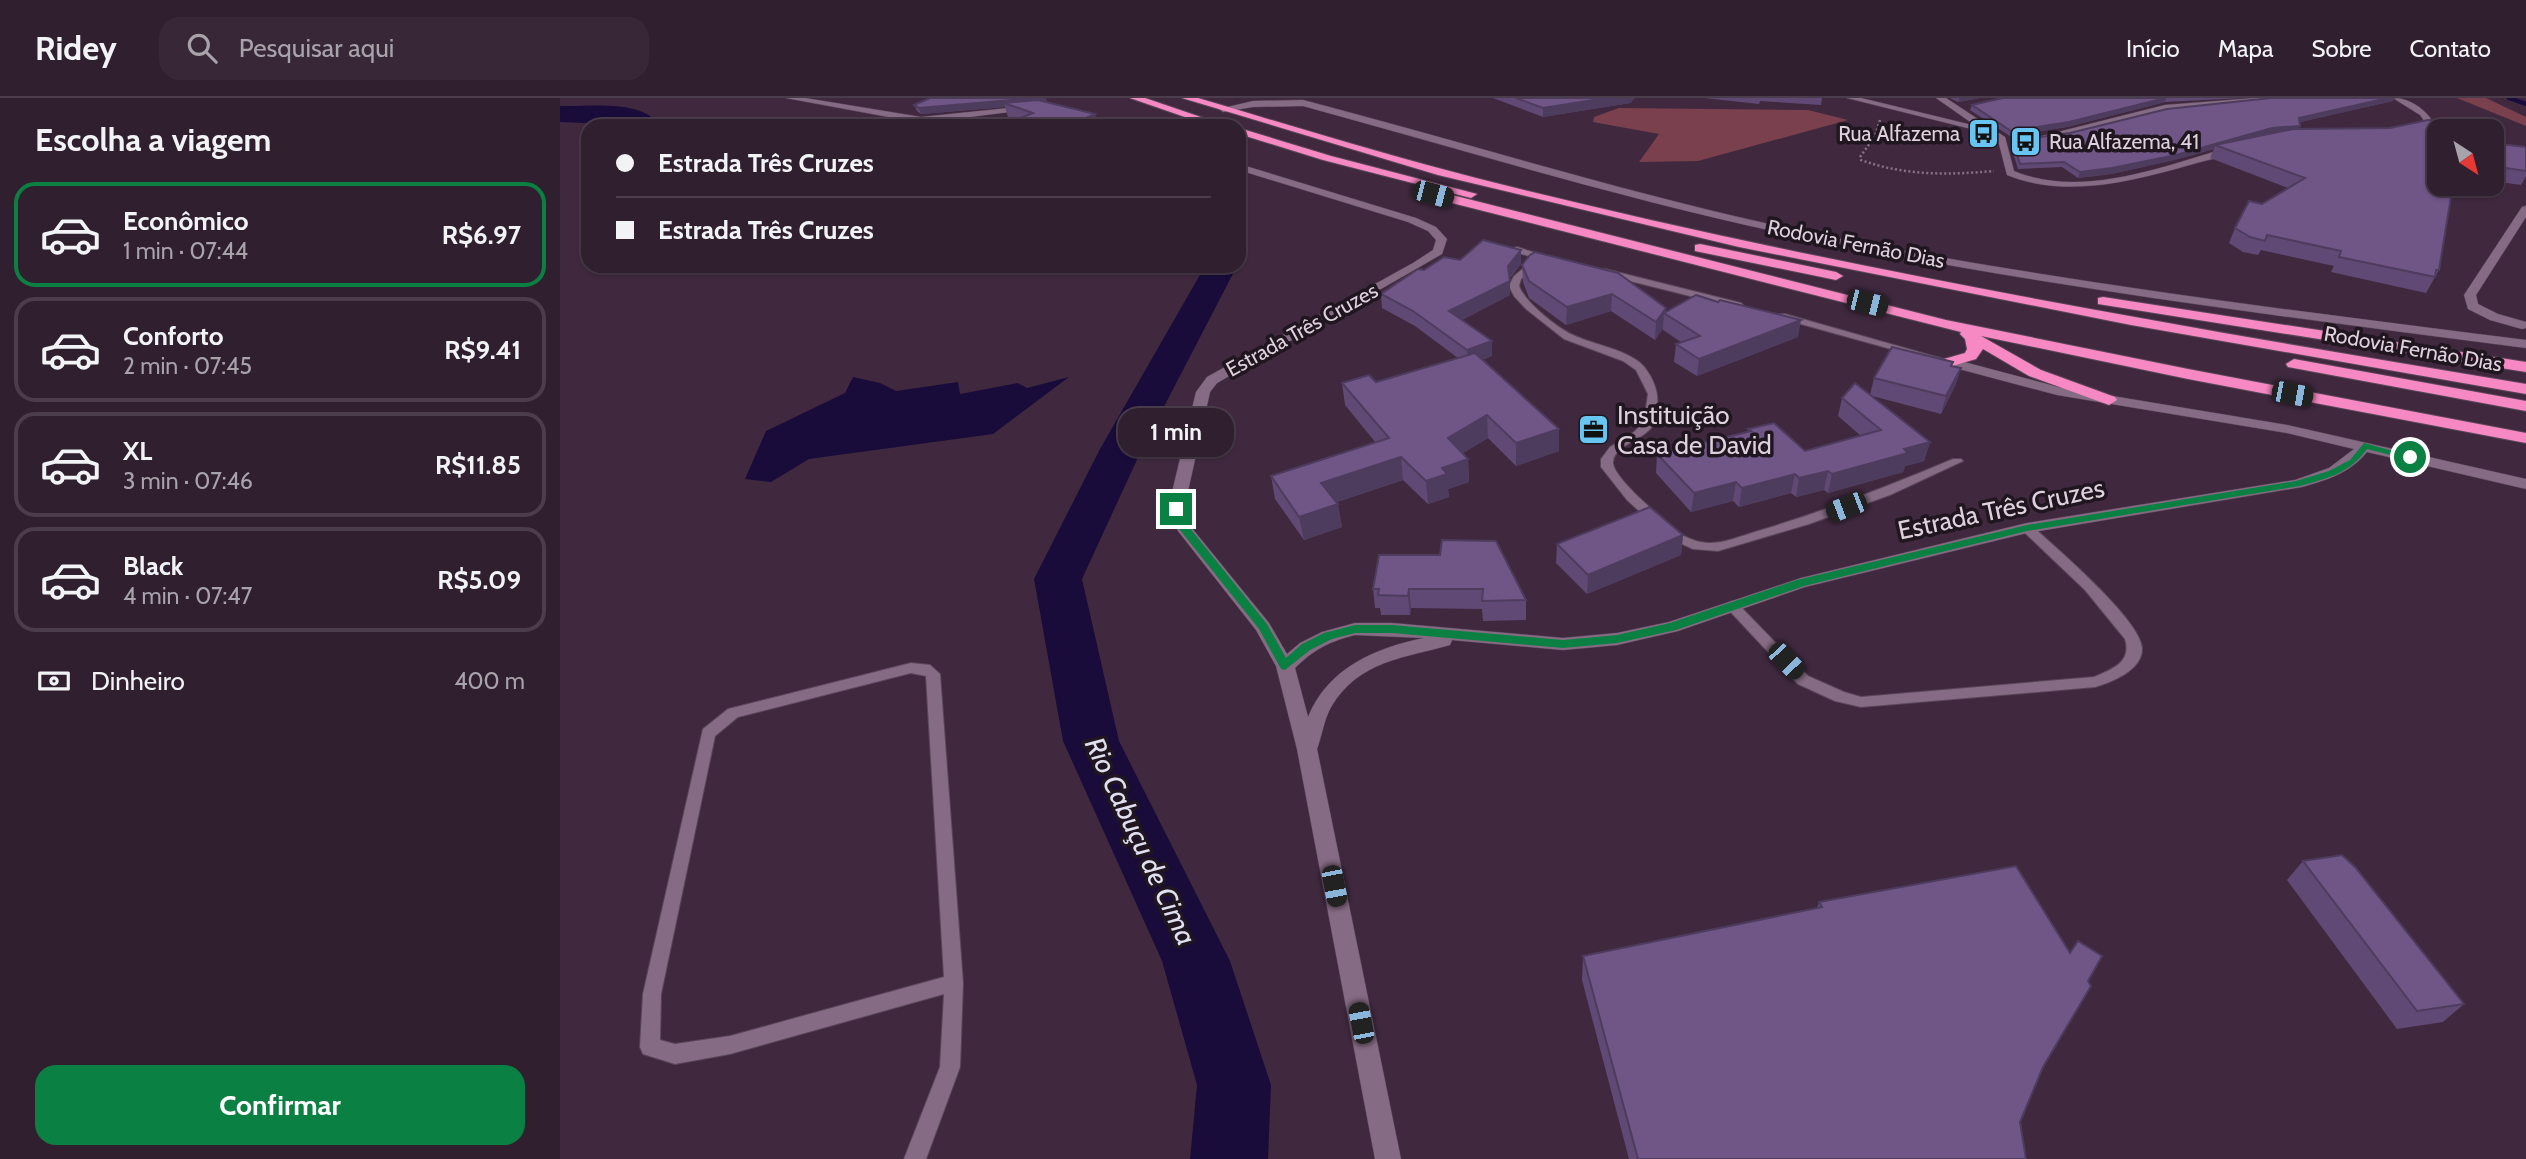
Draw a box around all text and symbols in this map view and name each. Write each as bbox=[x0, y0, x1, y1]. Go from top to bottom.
search box bbox=[159, 17, 649, 80]
text: Ridey bbox=[35, 28, 117, 68]
icon: search bbox=[183, 29, 221, 67]
text: Pesquisar aqui bbox=[239, 32, 394, 64]
text: Início bbox=[2126, 34, 2180, 63]
text: Mapa bbox=[2218, 34, 2273, 63]
text: Sobre bbox=[2311, 34, 2372, 63]
text: Contato bbox=[2410, 34, 2491, 63]
bus stop icon: Rua Alfazema bbox=[1966, 117, 2000, 151]
north arrow bbox=[2427, 119, 2504, 196]
map controls bbox=[2427, 119, 2504, 196]
text: Escolha a viagem bbox=[35, 120, 271, 159]
place label: Rua Alfazema bbox=[1838, 121, 1960, 146]
bus stop icon: Rua Alfazema, 41 bbox=[2009, 125, 2043, 159]
place label: Rua Alfazema, 41 bbox=[2049, 129, 2199, 154]
text: Estrada Três Cruzes bbox=[658, 147, 874, 179]
car bbox=[1410, 178, 1457, 210]
icon: car bbox=[39, 203, 102, 266]
text: Econômico bbox=[123, 205, 249, 237]
text: Estrada Três Cruzes bbox=[658, 214, 874, 246]
street label: Rodovia Fernão Dias bbox=[1765, 214, 1947, 273]
text: R$6.97 bbox=[442, 219, 521, 251]
text: 1 min · 07:44 bbox=[123, 237, 248, 265]
street label: Estrada Três Cruzes bbox=[1221, 277, 1382, 382]
car bbox=[1845, 288, 1890, 318]
icon: car bbox=[39, 318, 102, 381]
text: Conforto bbox=[123, 320, 224, 352]
street label: Rodovia Fernão Dias bbox=[2322, 321, 2504, 377]
text: R$9.41 bbox=[444, 334, 521, 366]
text: 2 min · 07:45 bbox=[123, 352, 252, 380]
car bbox=[2270, 380, 2315, 408]
place label: Instituição Casa de David bbox=[1617, 399, 1772, 461]
callout: 1 min bbox=[1118, 408, 1234, 456]
office icon: Instituição Casa de David bbox=[1577, 413, 1611, 447]
text: 1 min bbox=[1150, 418, 1202, 446]
icon: car bbox=[39, 433, 102, 496]
text: XL bbox=[123, 435, 152, 467]
route start bbox=[2394, 441, 2426, 473]
text: R$11.85 bbox=[435, 449, 521, 481]
text: 3 min · 07:46 bbox=[123, 467, 253, 495]
street label: Estrada Três Cruzes bbox=[1895, 471, 2107, 546]
car bbox=[1823, 490, 1870, 524]
route end bbox=[1160, 493, 1192, 525]
icon: car bbox=[39, 548, 102, 611]
text: Black bbox=[123, 550, 183, 582]
text: R$5.09 bbox=[437, 564, 521, 596]
text: 4 min · 07:47 bbox=[123, 582, 252, 610]
car bbox=[1764, 639, 1809, 683]
icon: cash bbox=[35, 662, 73, 700]
text: Dinheiro bbox=[91, 665, 185, 697]
text: 400 m bbox=[454, 667, 525, 695]
water label: Rio Cabuçu de Cima bbox=[1078, 732, 1204, 950]
car bbox=[1320, 863, 1349, 909]
car bbox=[1347, 1000, 1376, 1046]
button: Confirmar bbox=[35, 1065, 525, 1145]

